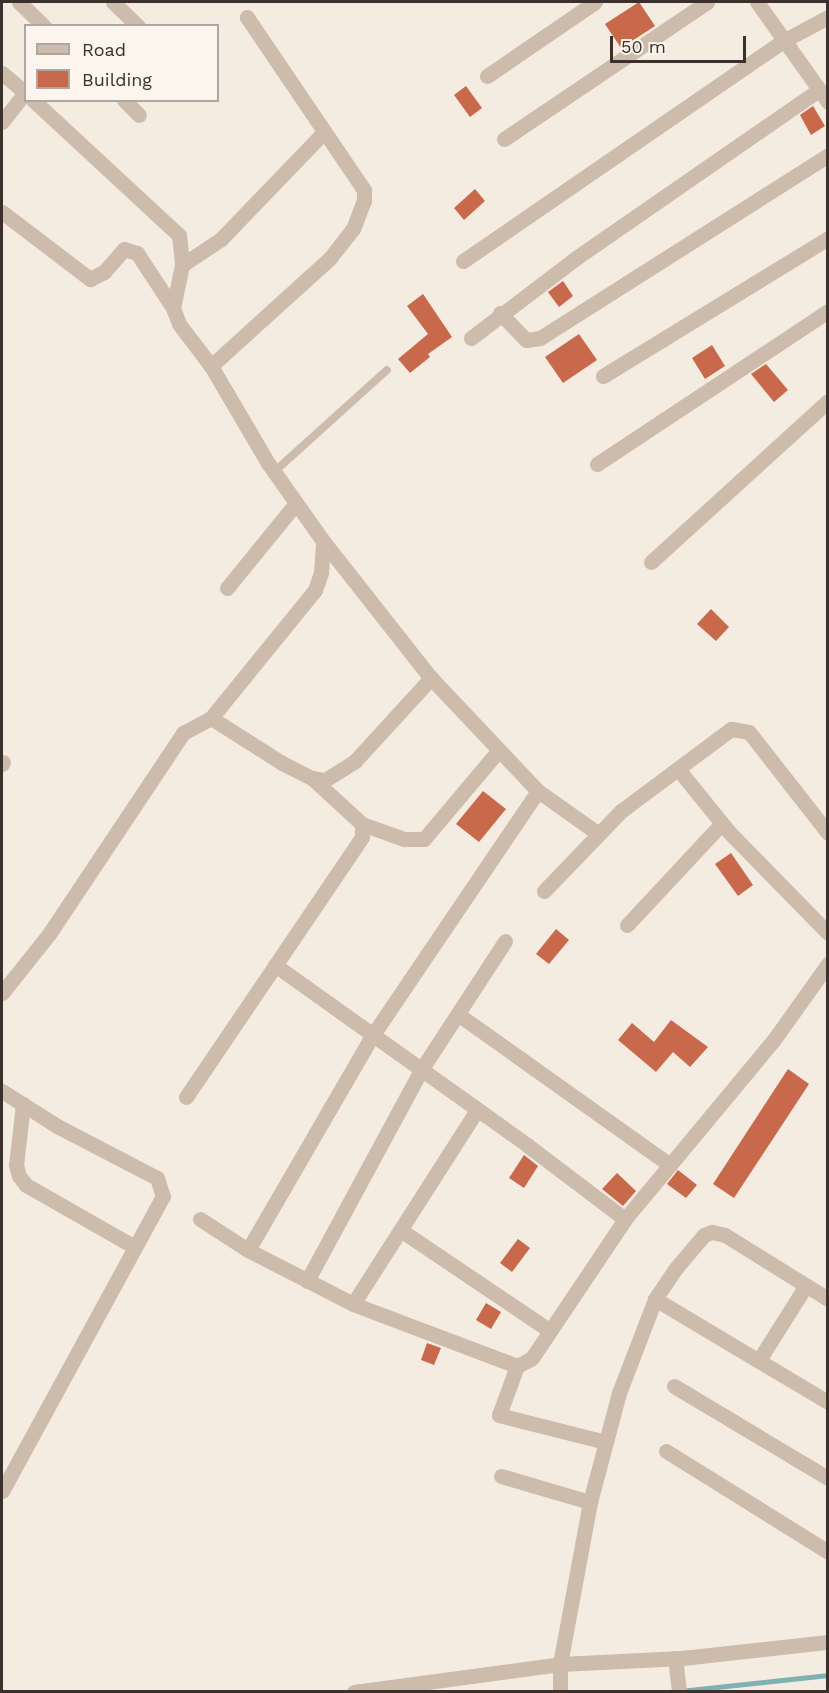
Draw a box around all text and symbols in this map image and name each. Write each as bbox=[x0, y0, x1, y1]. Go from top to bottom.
legend bbox=[24, 24, 219, 102]
scale bar bbox=[613, 24, 750, 62]
text: 50 m bbox=[621, 36, 666, 57]
text: Road bbox=[82, 39, 126, 60]
text: Building bbox=[82, 69, 152, 90]

